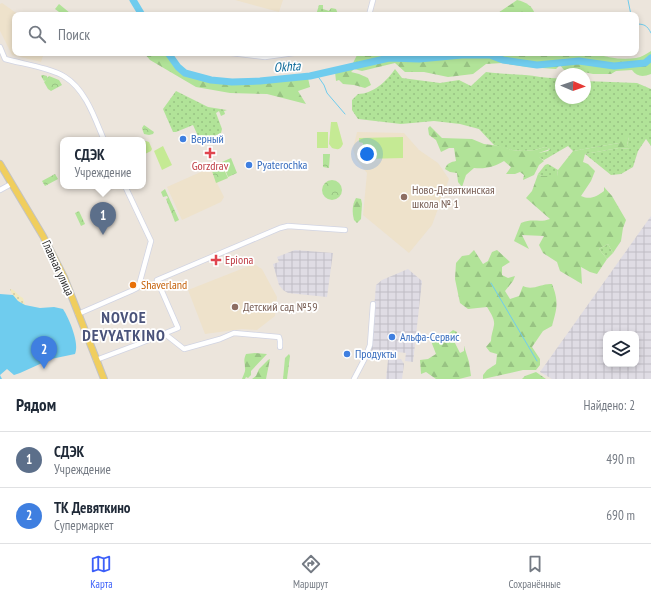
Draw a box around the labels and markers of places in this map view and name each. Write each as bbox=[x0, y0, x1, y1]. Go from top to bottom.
place label: Верный bbox=[191, 131, 224, 146]
marker: Верный bbox=[178, 134, 188, 144]
marker: Gorzdrav bbox=[205, 148, 215, 158]
place label: Pyaterochka bbox=[257, 157, 308, 172]
place label: Gorzdrav bbox=[192, 158, 229, 173]
marker: Pyaterochka bbox=[244, 160, 254, 170]
place label: Ново-Девяткинская школа № 1 bbox=[412, 182, 495, 211]
marker: Ново-Девяткинская школа № 1 bbox=[399, 192, 409, 202]
pin: 1 bbox=[90, 202, 116, 235]
place label: Epiona bbox=[225, 252, 253, 267]
marker: Epiona bbox=[210, 254, 222, 266]
place label: Shaverland bbox=[141, 277, 187, 292]
marker: Shaverland bbox=[128, 280, 138, 290]
place label: Детский сад №59 bbox=[243, 299, 318, 314]
marker: Детский сад №59 bbox=[230, 302, 240, 312]
place label: Альфа-Сервис bbox=[400, 329, 460, 344]
marker: Альфа-Сервис bbox=[387, 332, 397, 342]
pin: 2 bbox=[31, 336, 57, 369]
place label: Продукты bbox=[355, 346, 396, 361]
marker: Продукты bbox=[342, 349, 352, 359]

